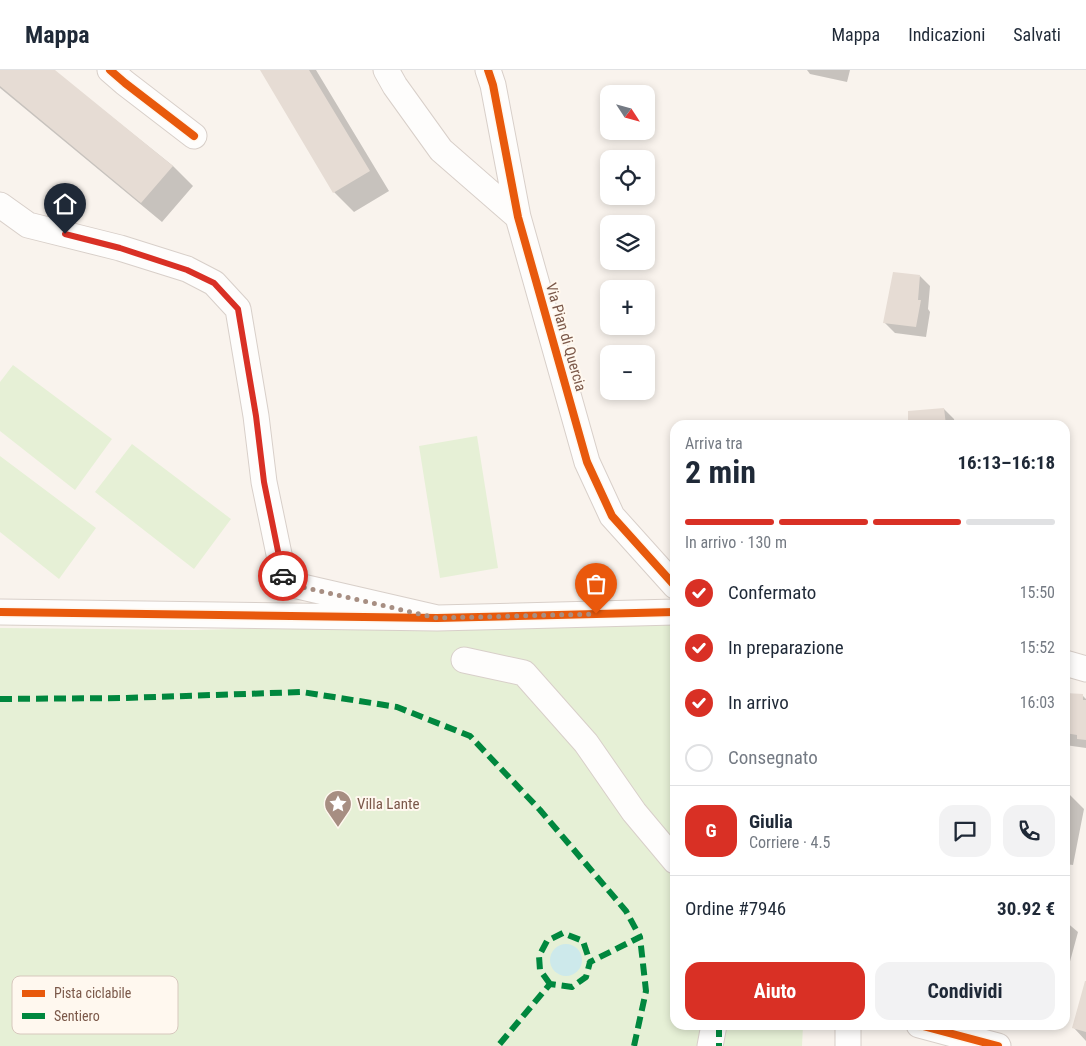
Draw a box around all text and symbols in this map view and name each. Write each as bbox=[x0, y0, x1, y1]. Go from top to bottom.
text: Mappa bbox=[25, 21, 90, 49]
text: Mappa bbox=[832, 24, 880, 45]
text: Indicazioni bbox=[908, 24, 985, 45]
text: Salvati bbox=[1013, 24, 1061, 45]
north arrow bbox=[600, 85, 655, 140]
map controls bbox=[600, 85, 655, 400]
button: locate bbox=[600, 150, 655, 205]
pin bbox=[44, 183, 86, 234]
icon: home bbox=[51, 190, 79, 218]
button: layers bbox=[600, 215, 655, 270]
button: + bbox=[600, 280, 655, 335]
street label: Via Pian di Quercia bbox=[542, 281, 590, 393]
button: − bbox=[600, 345, 655, 400]
text: Arriva tra bbox=[685, 434, 743, 453]
text: 16:13–16:18 bbox=[957, 451, 1055, 474]
text: 2 min bbox=[685, 453, 756, 491]
text: In arrivo · 130 m bbox=[685, 533, 787, 552]
courier bbox=[258, 551, 308, 601]
icon: car bbox=[269, 562, 297, 590]
pin bbox=[575, 563, 617, 614]
icon: bag bbox=[582, 570, 610, 598]
icon: check bbox=[685, 579, 713, 607]
text: Confermato bbox=[728, 581, 816, 604]
text: 15:50 bbox=[1020, 583, 1055, 602]
icon: check bbox=[685, 634, 713, 662]
text: In preparazione bbox=[728, 636, 844, 659]
text: 15:52 bbox=[1020, 638, 1055, 657]
icon: check bbox=[685, 689, 713, 717]
text: In arrivo bbox=[728, 691, 789, 714]
text: 16:03 bbox=[1020, 693, 1055, 712]
text: Consegnato bbox=[728, 746, 818, 769]
place icon: Villa Lante bbox=[323, 789, 353, 828]
place label: Villa Lante bbox=[357, 795, 419, 813]
button: chat bbox=[939, 805, 991, 857]
button: phone bbox=[1003, 805, 1055, 857]
text: Giulia bbox=[749, 810, 793, 833]
text: G bbox=[705, 819, 717, 842]
text: Corriere · 4.5 bbox=[749, 833, 831, 852]
text: Ordine #7946 bbox=[685, 897, 786, 920]
text: 30.92 € bbox=[997, 897, 1055, 920]
button: Aiuto bbox=[685, 962, 865, 1020]
button: Condividi bbox=[875, 962, 1055, 1020]
legend bbox=[12, 976, 178, 1034]
text: Pista ciclabile bbox=[54, 985, 132, 1001]
text: Sentiero bbox=[54, 1008, 100, 1024]

